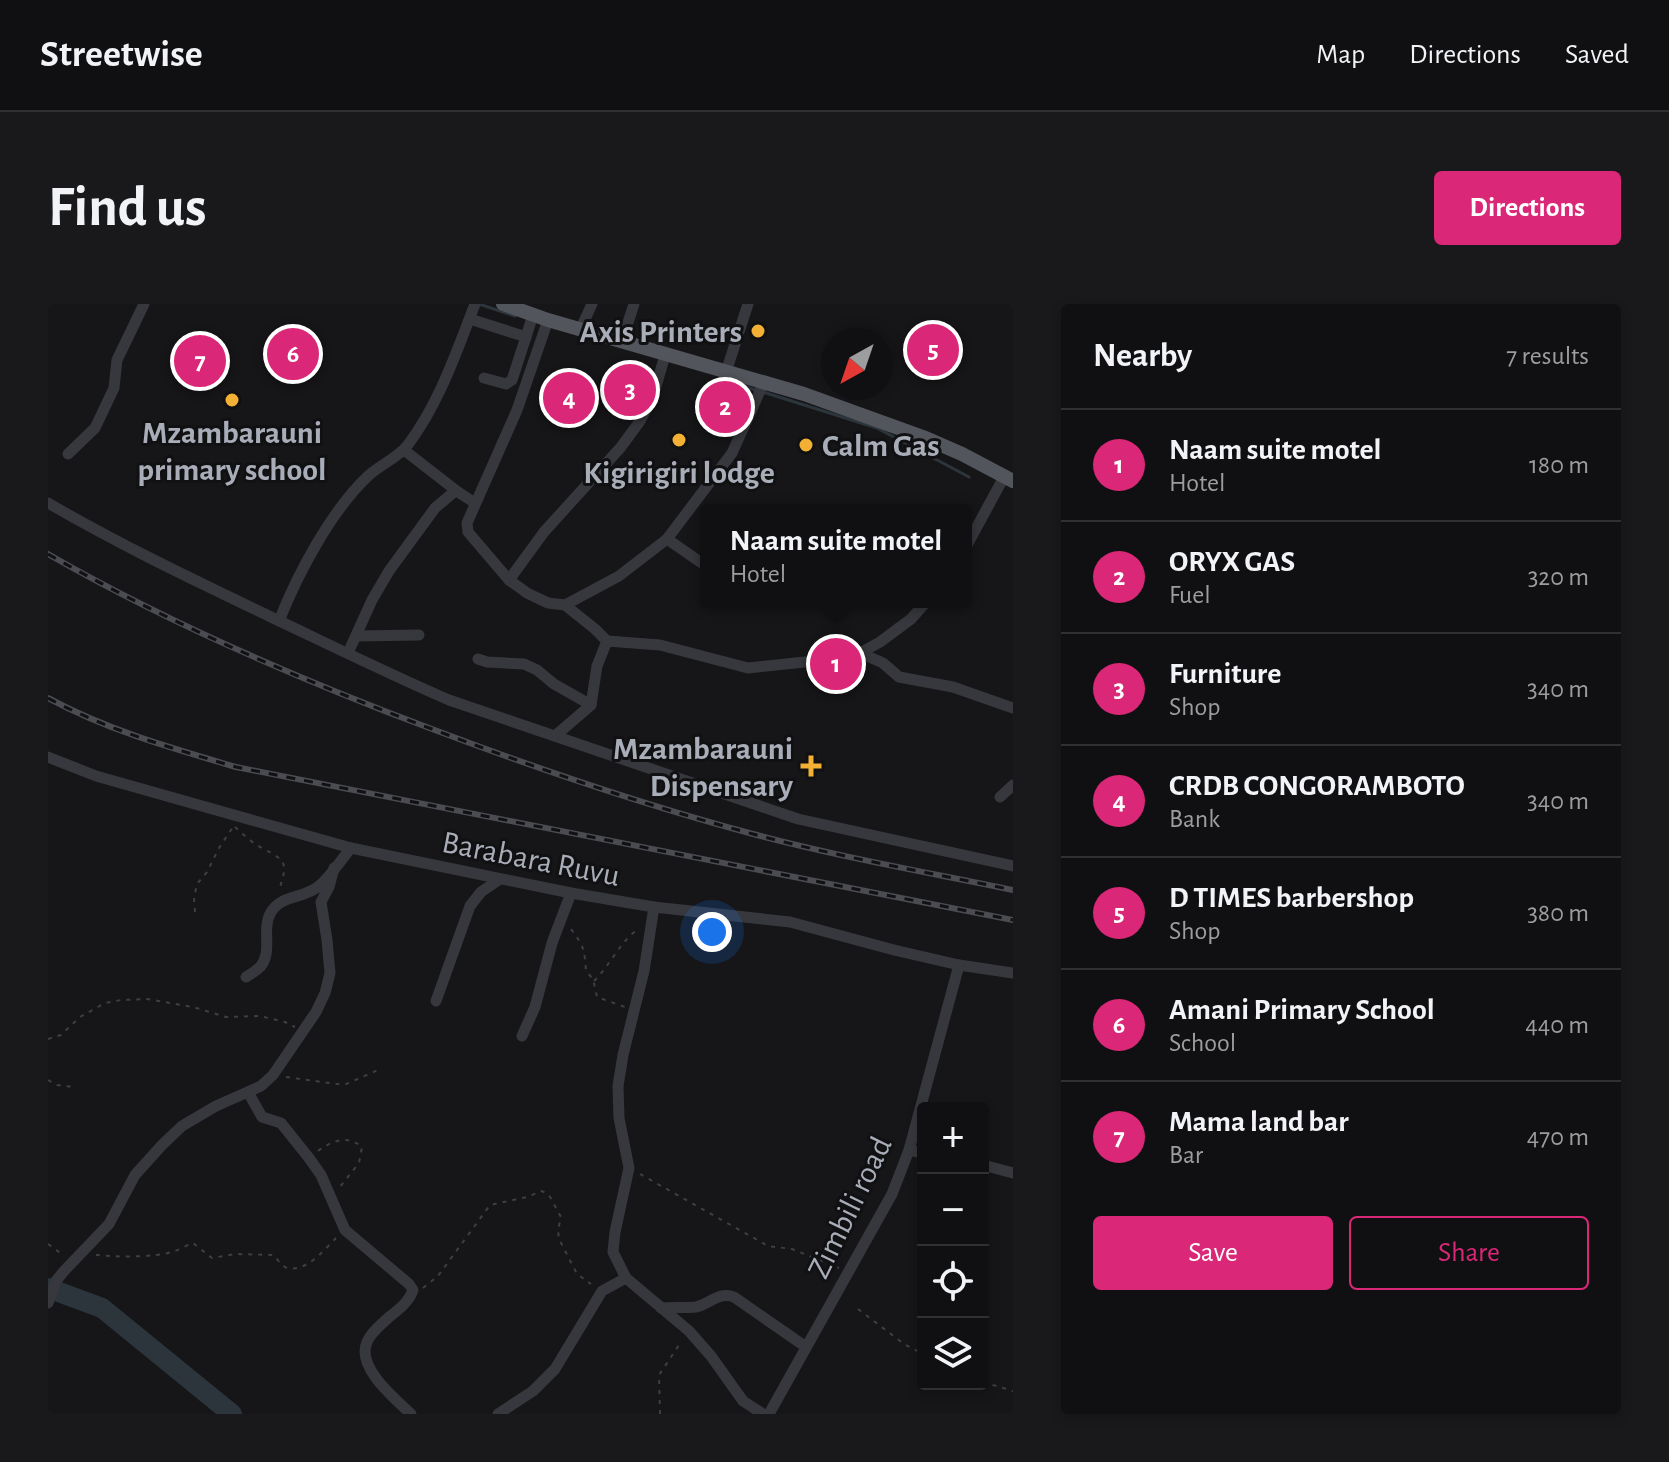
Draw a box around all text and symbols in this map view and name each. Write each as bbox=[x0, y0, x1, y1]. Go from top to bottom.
text: Streetwise bbox=[40, 36, 203, 74]
text: Map bbox=[1316, 41, 1365, 69]
text: Directions bbox=[1409, 41, 1521, 69]
text: Saved bbox=[1565, 41, 1629, 69]
button: Directions bbox=[1434, 171, 1621, 245]
text: Find us bbox=[48, 180, 206, 236]
place label: Axis Printers bbox=[580, 316, 742, 348]
pin: 5 bbox=[907, 320, 959, 380]
marker: Axis Printers bbox=[749, 322, 767, 340]
pin: 6 bbox=[267, 324, 319, 384]
north arrow bbox=[821, 328, 893, 400]
pin: 7 bbox=[174, 331, 226, 391]
text: Nearby bbox=[1093, 339, 1192, 373]
text: 7 results bbox=[1506, 343, 1589, 369]
pin: 3 bbox=[604, 360, 656, 420]
pin: 4 bbox=[543, 368, 595, 428]
pin: 2 bbox=[699, 377, 751, 437]
marker: Mzambarauni primary school bbox=[223, 391, 241, 409]
place label: Mzambarauni primary school bbox=[138, 417, 326, 486]
place label: Calm Gas bbox=[822, 430, 940, 462]
marker: Kigirigiri lodge bbox=[670, 431, 688, 449]
text: Naam suite motel bbox=[1169, 435, 1381, 465]
marker: Calm Gas bbox=[797, 436, 815, 454]
text: 1 bbox=[1114, 452, 1124, 478]
text: 180 m bbox=[1529, 452, 1589, 478]
place label: Kigirigiri lodge bbox=[583, 457, 775, 489]
text: Hotel bbox=[1169, 470, 1225, 496]
popup bbox=[700, 504, 972, 608]
text: Naam suite motel bbox=[730, 526, 942, 556]
text: ORYX GAS bbox=[1169, 547, 1295, 577]
text: Hotel bbox=[730, 561, 786, 587]
text: 2 bbox=[1113, 564, 1125, 590]
text: 320 m bbox=[1528, 564, 1589, 590]
text: Fuel bbox=[1169, 582, 1211, 608]
pin: 1 bbox=[810, 634, 862, 694]
text: Furniture bbox=[1169, 659, 1281, 689]
text: 3 bbox=[1113, 676, 1125, 702]
text: 340 m bbox=[1527, 676, 1589, 702]
text: Shop bbox=[1169, 694, 1221, 720]
place label: Mzambarauni Dispensary bbox=[613, 733, 794, 802]
marker: Mzambarauni Dispensary bbox=[800, 755, 822, 777]
text: CRDB CONGORAMBOTO bbox=[1169, 771, 1465, 801]
text: 4 bbox=[1112, 788, 1126, 814]
text: 340 m bbox=[1527, 788, 1589, 814]
text: Bank bbox=[1169, 806, 1220, 832]
street label: Barabara Ruvu bbox=[439, 826, 622, 892]
text: D TIMES barbershop bbox=[1169, 883, 1414, 913]
text: 5 bbox=[1113, 900, 1125, 926]
text: 380 m bbox=[1527, 900, 1589, 926]
your location bbox=[692, 912, 732, 952]
text: Shop bbox=[1169, 918, 1221, 944]
text: Amani Primary School bbox=[1169, 995, 1435, 1025]
text: 6 bbox=[1113, 1012, 1125, 1038]
text: 440 m bbox=[1525, 1012, 1589, 1038]
text: School bbox=[1169, 1030, 1236, 1056]
map controls bbox=[917, 1102, 989, 1390]
button: + bbox=[917, 1102, 989, 1174]
text: Mama land bar bbox=[1169, 1107, 1349, 1137]
text: 7 bbox=[1113, 1124, 1125, 1150]
text: 470 m bbox=[1527, 1124, 1589, 1150]
street label: Zimbili road bbox=[802, 1132, 898, 1283]
text: Bar bbox=[1169, 1142, 1203, 1168]
button: − bbox=[917, 1174, 989, 1246]
button: Save bbox=[1093, 1216, 1333, 1290]
button: Share bbox=[1349, 1216, 1589, 1290]
button: locate bbox=[917, 1246, 989, 1318]
button: layers bbox=[917, 1318, 989, 1390]

